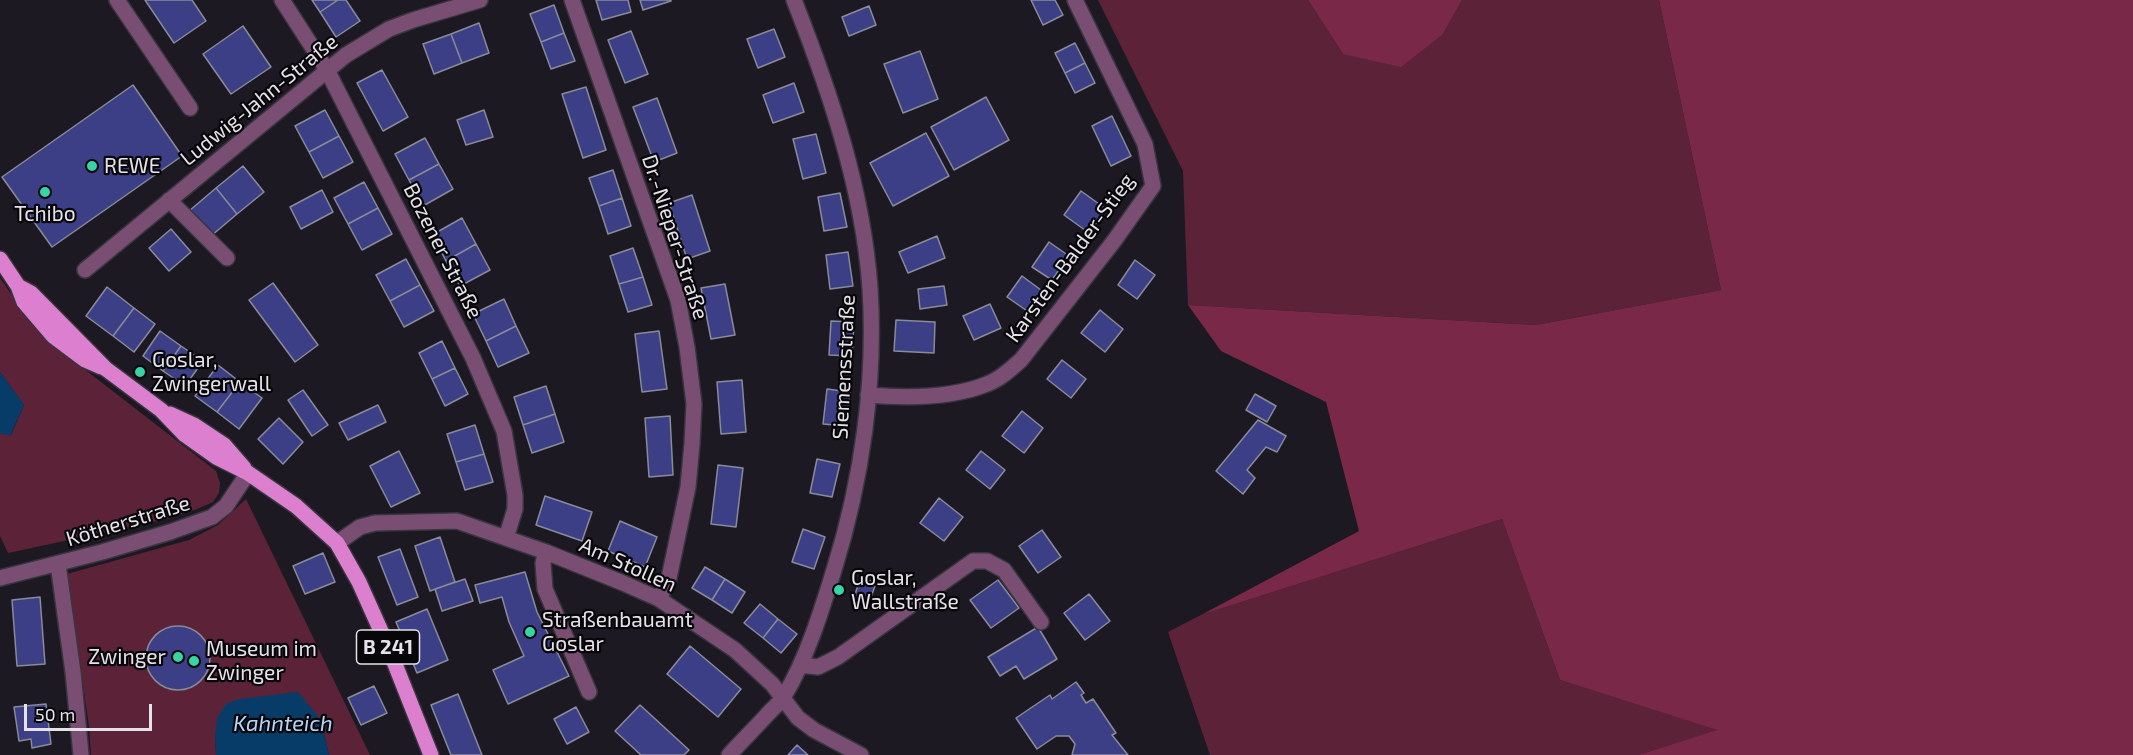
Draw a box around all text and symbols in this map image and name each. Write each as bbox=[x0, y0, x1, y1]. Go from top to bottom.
street label: Ludwig-Jahn-Straße bbox=[175, 29, 343, 171]
street label: Dr.-Nieper-Straße bbox=[636, 151, 714, 323]
place label: REWE bbox=[104, 153, 160, 179]
marker: REWE bbox=[85, 159, 99, 173]
street label: Karsten-Balder-Stieg bbox=[1000, 169, 1140, 347]
street label: Bozener Straße bbox=[398, 179, 488, 323]
marker: Tchibo bbox=[38, 185, 52, 199]
place label: Tchibo bbox=[14, 201, 76, 227]
street label: Siemensstraße bbox=[828, 294, 860, 440]
place label: Goslar, Zwingerwall bbox=[152, 347, 271, 397]
marker: Goslar, Zwingerwall bbox=[133, 365, 147, 379]
street label: Kötherstraße bbox=[63, 490, 193, 552]
street label: Am Stollen bbox=[576, 532, 680, 598]
place label: Goslar, Wallstraße bbox=[851, 565, 959, 615]
marker: Goslar, Wallstraße bbox=[832, 583, 846, 597]
place label: Straßenbauamt Goslar bbox=[542, 607, 693, 657]
marker: Straßenbauamt Goslar bbox=[523, 625, 537, 639]
road number: B 241 bbox=[356, 630, 420, 664]
place label: Museum im Zwinger bbox=[206, 636, 317, 686]
place label: Zwinger bbox=[88, 644, 166, 670]
marker: Zwinger bbox=[171, 650, 185, 664]
marker: Museum im Zwinger bbox=[187, 654, 201, 668]
scale bar bbox=[27, 692, 154, 730]
text: 50 m bbox=[35, 703, 75, 725]
water label: Kahnteich bbox=[233, 711, 333, 737]

